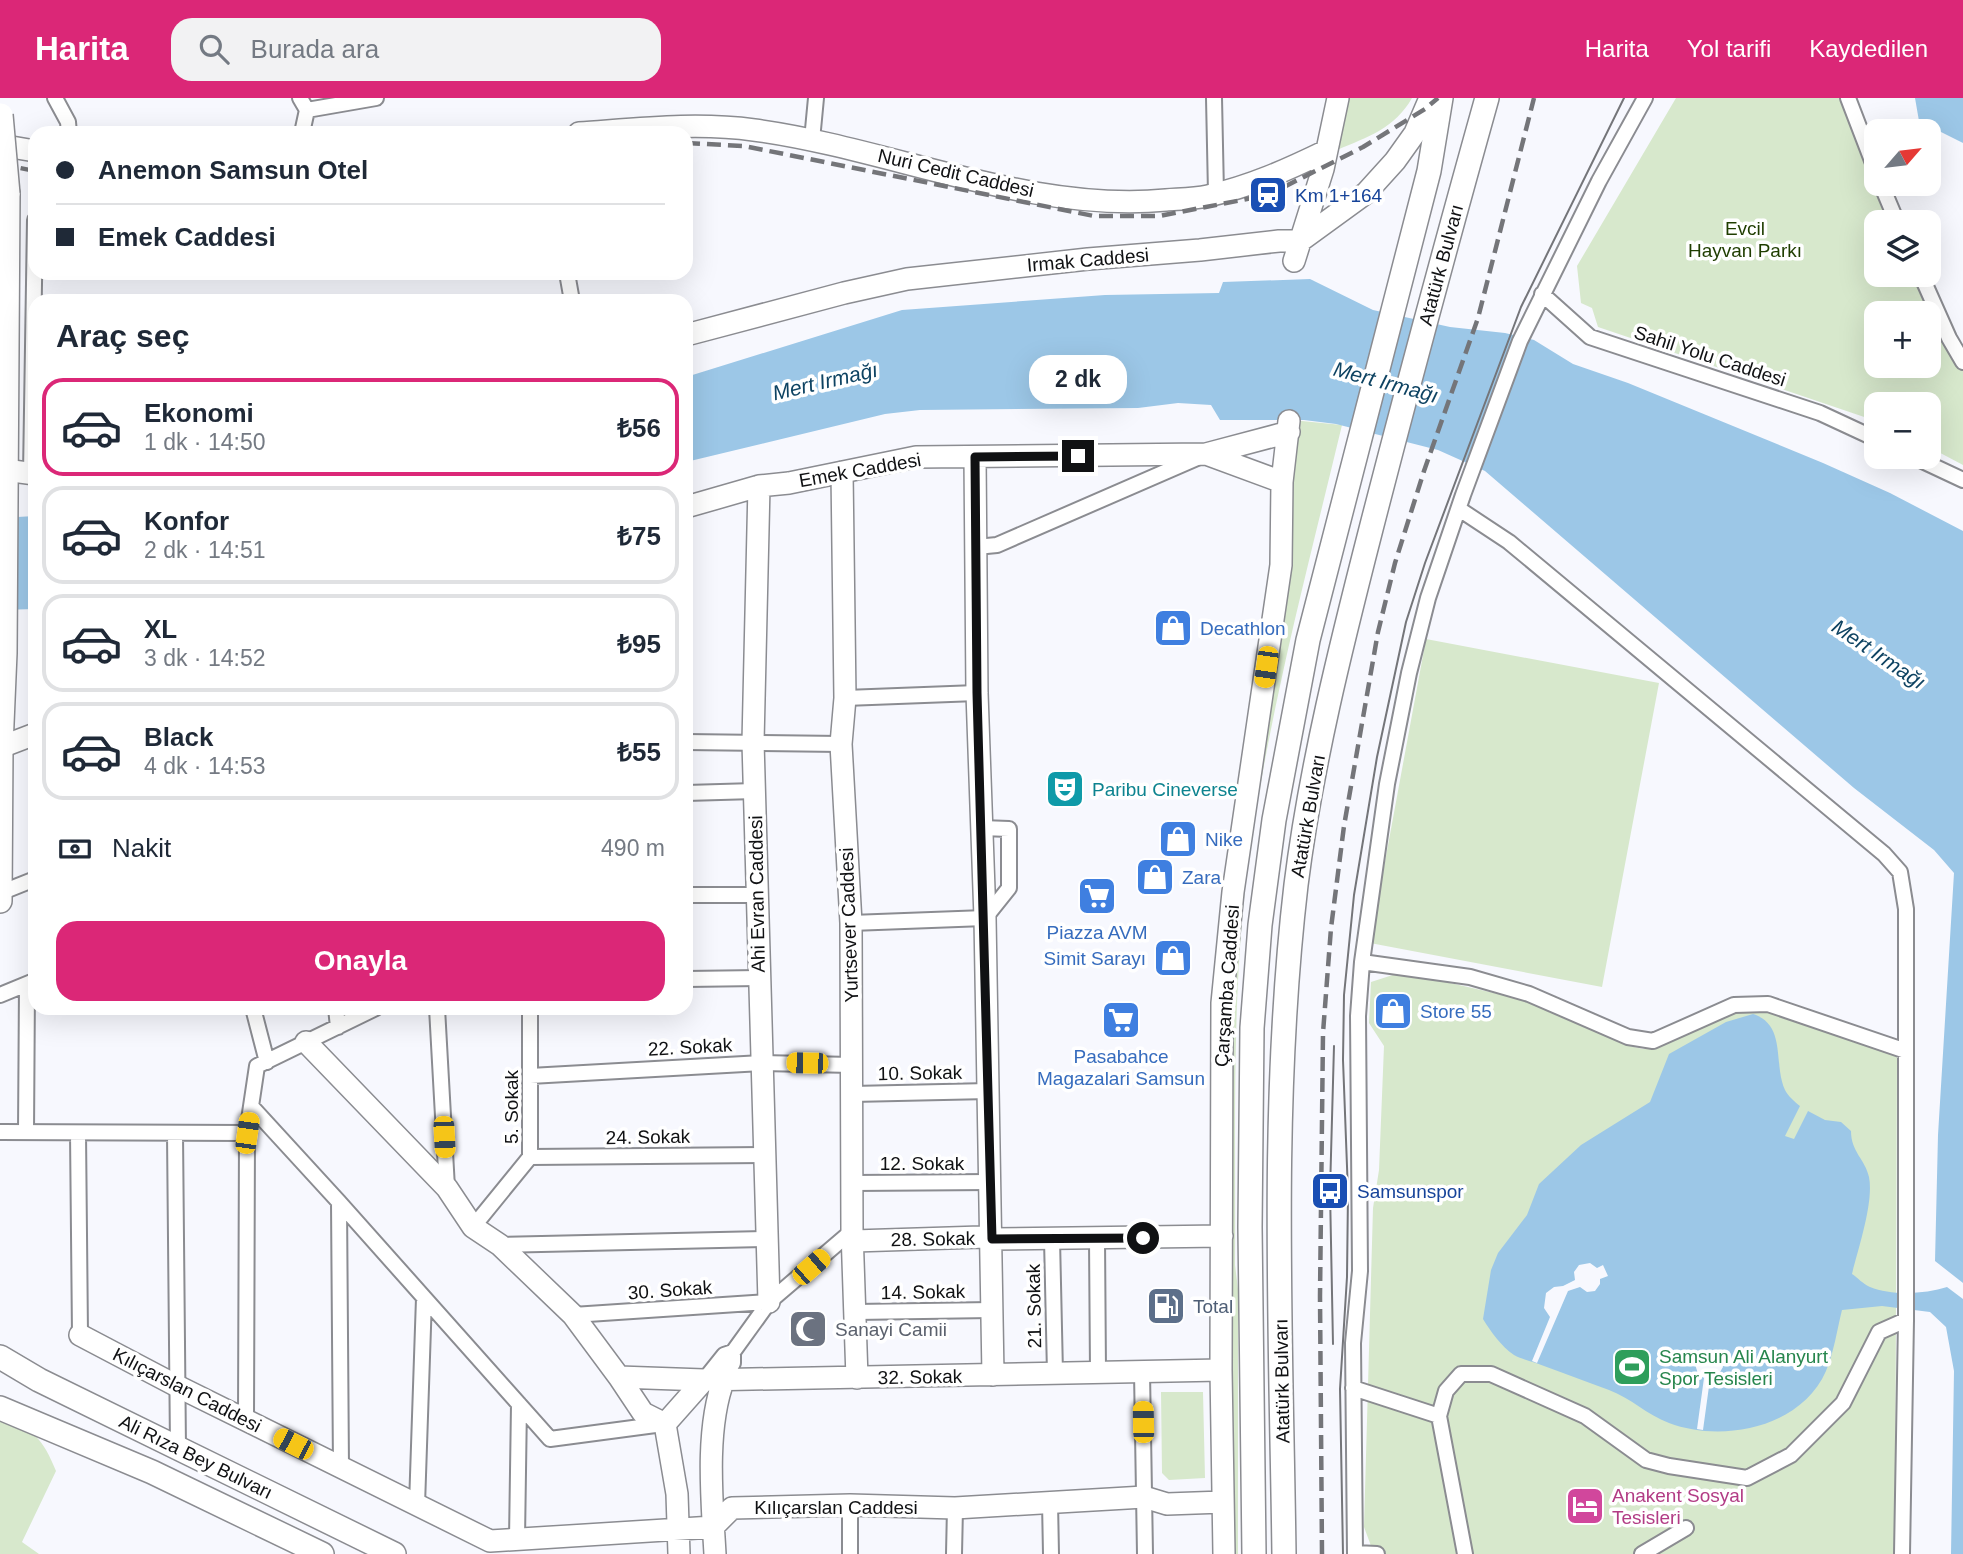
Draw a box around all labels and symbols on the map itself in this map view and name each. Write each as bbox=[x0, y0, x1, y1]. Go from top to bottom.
north arrow bbox=[1864, 119, 1941, 196]
street label: Nuri Cedit Caddesi bbox=[876, 145, 1036, 201]
station icon: Km 1+164 bbox=[1247, 174, 1289, 216]
place label: Km 1+164 bbox=[1295, 185, 1383, 206]
street label: Atatürk Bulvarı bbox=[1415, 202, 1467, 328]
park label: Evcil Hayvan Parkı bbox=[1688, 218, 1802, 261]
street label: Irmak Caddesi bbox=[1026, 244, 1150, 276]
street label: Sahil Yolu Caddesi bbox=[1631, 322, 1789, 390]
callout: 2 dk bbox=[1029, 354, 1127, 404]
water label: Mert Irmağı bbox=[1331, 357, 1441, 407]
water label: Mert Irmağı bbox=[770, 358, 880, 404]
route end bbox=[1062, 440, 1094, 472]
street label: Emek Caddesi bbox=[797, 449, 923, 491]
shop icon: Decathlon bbox=[1152, 607, 1194, 649]
water label: Mert Irmağı bbox=[1828, 614, 1930, 694]
place label: Decathlon bbox=[1200, 618, 1286, 639]
car bbox=[1253, 645, 1280, 689]
street label: Atatürk Bulvarı bbox=[1287, 753, 1329, 879]
theatre icon: Paribu Cineverse bbox=[1044, 768, 1086, 810]
place label: Paribu Cineverse bbox=[1092, 779, 1238, 800]
street label: Ahi Evran Caddesi bbox=[745, 815, 769, 973]
shop icon: Nike bbox=[1157, 818, 1199, 860]
place label: Nike bbox=[1205, 829, 1243, 850]
street label: Yurtsever Caddesi bbox=[836, 847, 862, 1003]
shop icon: Zara bbox=[1134, 856, 1176, 898]
place label: Zara bbox=[1182, 867, 1222, 888]
supermarket icon: Piazza AVM bbox=[1076, 875, 1118, 917]
street label: Çarşamba Caddesi bbox=[1211, 904, 1243, 1068]
place label: Piazza AVM bbox=[1046, 922, 1148, 943]
shop icon: Simit Sarayı bbox=[1152, 937, 1194, 979]
place label: Simit Sarayı bbox=[1044, 948, 1146, 969]
shop icon: Store 55 bbox=[1372, 990, 1414, 1032]
supermarket icon: Pasabahce Magazalari Samsun bbox=[1100, 999, 1142, 1041]
place label: Store 55 bbox=[1420, 1001, 1492, 1022]
street label: 22. Sokak bbox=[647, 1034, 733, 1060]
place label: Pasabahce Magazalari Samsun bbox=[1037, 1046, 1205, 1089]
car bbox=[786, 1052, 829, 1074]
street label: 10. Sokak bbox=[878, 1062, 963, 1084]
street label: 5. Sokak bbox=[501, 1070, 522, 1144]
car bbox=[234, 1111, 261, 1155]
car bbox=[433, 1115, 456, 1159]
street label: 24. Sokak bbox=[606, 1126, 691, 1148]
street label: 12. Sokak bbox=[880, 1153, 965, 1174]
bus stop icon: Samsunspor bbox=[1309, 1170, 1351, 1212]
place label: Samsunspor bbox=[1357, 1181, 1464, 1202]
route start bbox=[1127, 1222, 1159, 1254]
street label: 28. Sokak bbox=[891, 1228, 976, 1250]
car bbox=[789, 1245, 834, 1289]
street label: 21. Sokak bbox=[1023, 1263, 1045, 1348]
street label: 30. Sokak bbox=[627, 1277, 713, 1303]
street label: 14. Sokak bbox=[881, 1281, 966, 1303]
fuel station icon: Total bbox=[1145, 1285, 1187, 1327]
place label: Total bbox=[1193, 1296, 1233, 1317]
mosque icon: Sanayi Camii bbox=[787, 1308, 829, 1350]
place label: Sanayi Camii bbox=[835, 1319, 947, 1340]
street label: Atatürk Bulvarı bbox=[1270, 1319, 1294, 1443]
street label: Kılıçarslan Caddesi bbox=[109, 1343, 265, 1437]
sports icon: Samsun Ali Alanyurt Spor Tesisleri bbox=[1611, 1346, 1653, 1388]
place label: Samsun Ali Alanyurt Spor Tesisleri bbox=[1659, 1346, 1829, 1389]
street label: 32. Sokak bbox=[878, 1366, 963, 1388]
car bbox=[1133, 1401, 1154, 1443]
street label: Ali Rıza Bey Bulvarı bbox=[116, 1411, 276, 1503]
car bbox=[270, 1425, 317, 1463]
hotel icon: Anakent Sosyal Tesisleri bbox=[1564, 1485, 1606, 1527]
place label: Anakent Sosyal Tesisleri bbox=[1612, 1485, 1744, 1528]
street label: Kılıçarslan Caddesi bbox=[754, 1497, 918, 1518]

